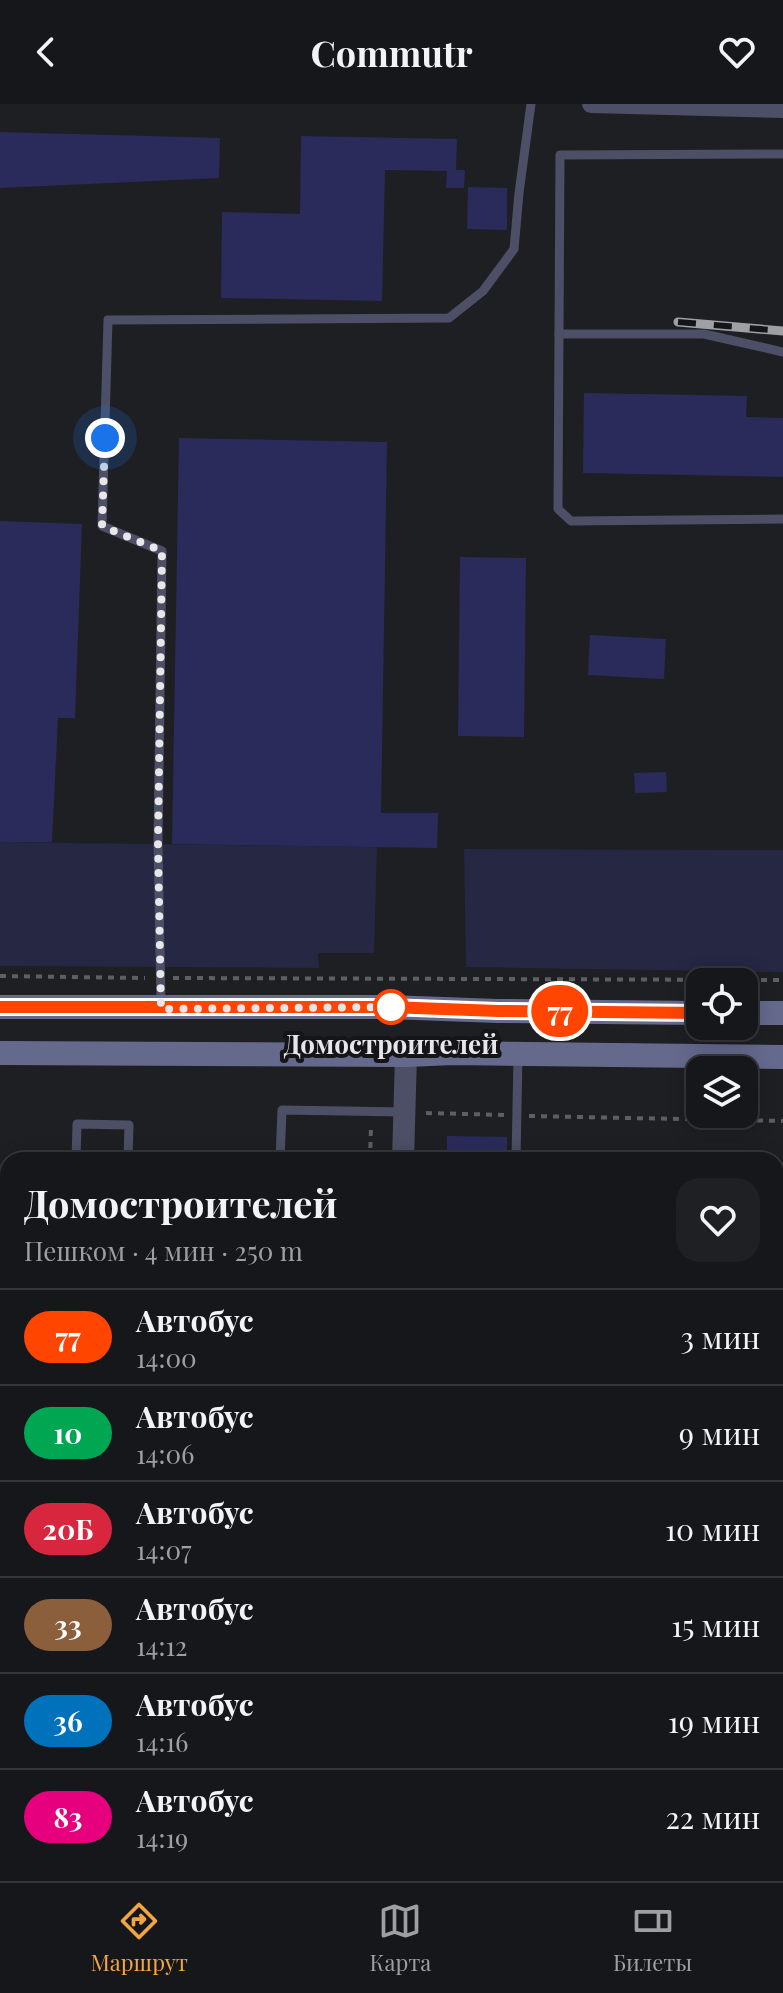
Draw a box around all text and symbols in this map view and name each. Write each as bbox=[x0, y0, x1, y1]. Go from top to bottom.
text: Commutr bbox=[310, 28, 473, 76]
icon: back bbox=[24, 30, 68, 74]
icon: heart bbox=[715, 30, 759, 74]
your location bbox=[85, 418, 125, 458]
map controls bbox=[686, 968, 758, 1128]
button: locate bbox=[686, 968, 758, 1040]
line badge: 77 bbox=[524, 985, 596, 1037]
marker: Домостроителей bbox=[374, 990, 408, 1024]
text: 77 bbox=[547, 992, 573, 1029]
place label: Домостроителей bbox=[284, 1026, 498, 1061]
button: layers bbox=[686, 1056, 758, 1128]
text: Домостроителей bbox=[24, 1177, 337, 1228]
button: heart bbox=[676, 1178, 760, 1262]
text: Пешком · 4 мин · 250 m bbox=[24, 1233, 303, 1268]
text: Автобус bbox=[136, 1300, 254, 1340]
text: 3 мин bbox=[681, 1317, 760, 1357]
text: 77 bbox=[55, 1318, 81, 1355]
text: 14:00 bbox=[136, 1340, 197, 1375]
text: Автобус bbox=[136, 1396, 254, 1436]
text: 9 мин bbox=[679, 1413, 760, 1453]
text: 10 bbox=[54, 1414, 82, 1451]
text: 14:06 bbox=[136, 1436, 194, 1471]
text: Автобус bbox=[136, 1492, 254, 1532]
text: 10 мин bbox=[665, 1509, 760, 1549]
text: 20Б bbox=[43, 1510, 93, 1547]
text: 14:07 bbox=[136, 1532, 192, 1567]
text: Автобус bbox=[136, 1588, 254, 1628]
text: 15 мин bbox=[671, 1605, 760, 1645]
text: 33 bbox=[54, 1606, 82, 1643]
text: 14:12 bbox=[136, 1628, 187, 1663]
text: Автобус bbox=[136, 1684, 254, 1724]
text: 19 мин bbox=[668, 1701, 760, 1741]
text: 36 bbox=[53, 1702, 83, 1739]
text: 14:16 bbox=[136, 1724, 188, 1759]
text: Автобус bbox=[136, 1780, 254, 1820]
text: 22 мин bbox=[665, 1797, 760, 1837]
text: 83 bbox=[53, 1798, 83, 1835]
text: 14:19 bbox=[136, 1820, 188, 1855]
tab: Маршрут bbox=[91, 1899, 188, 1977]
tab: Карта bbox=[370, 1899, 431, 1977]
tab: Билеты bbox=[613, 1899, 692, 1977]

